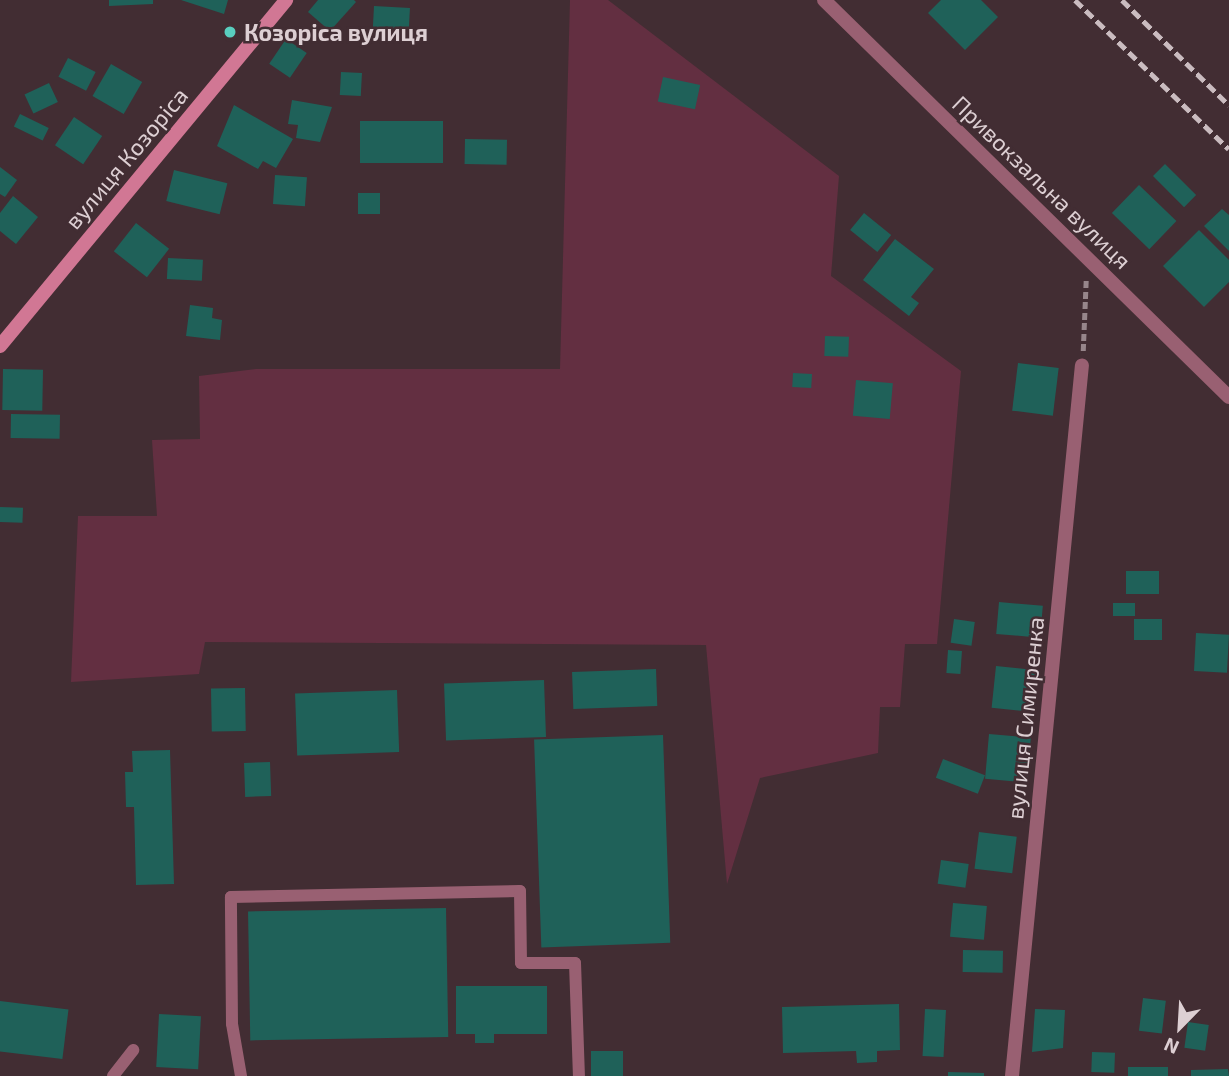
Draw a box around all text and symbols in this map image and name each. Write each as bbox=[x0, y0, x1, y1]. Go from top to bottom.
place label: Козоріса вулиця bbox=[244, 18, 428, 46]
marker: Козоріса вулиця bbox=[222, 24, 238, 40]
street label: вулиця Козоріса bbox=[59, 82, 193, 234]
street label: Привокзальна вулиця bbox=[947, 90, 1137, 274]
street label: вулиця Симиренка bbox=[1001, 615, 1049, 821]
north arrow bbox=[1145, 992, 1215, 1062]
text: N bbox=[1160, 1033, 1182, 1060]

